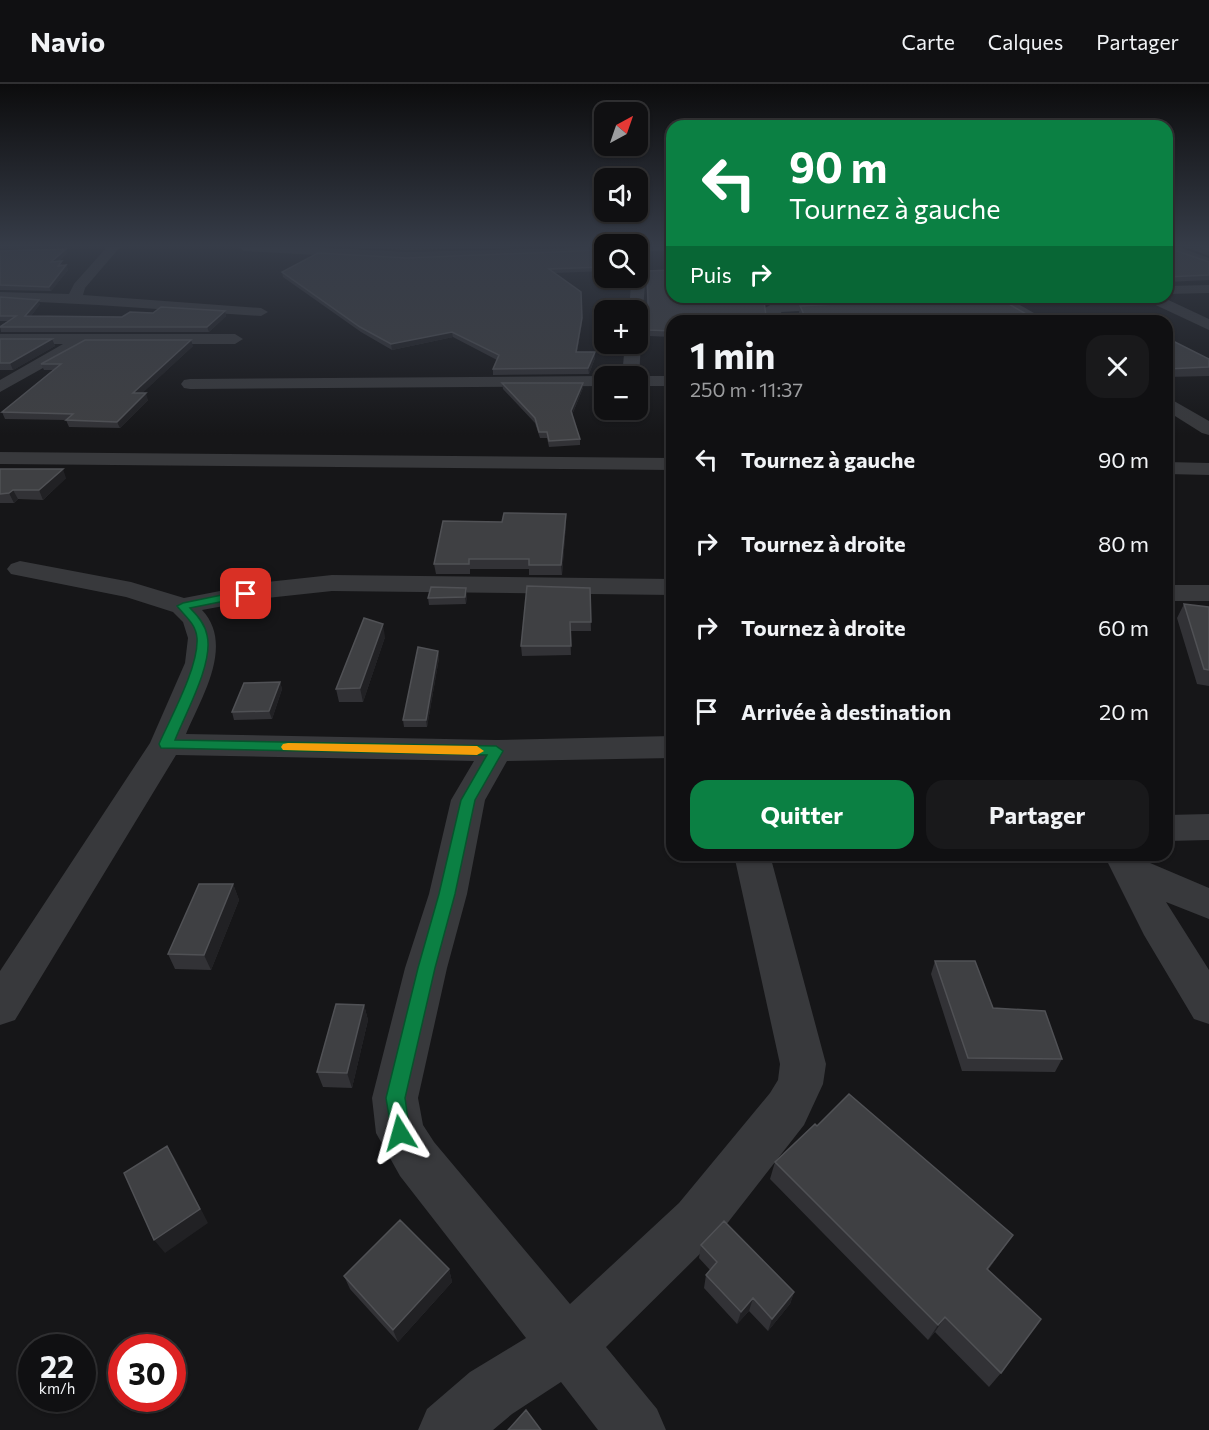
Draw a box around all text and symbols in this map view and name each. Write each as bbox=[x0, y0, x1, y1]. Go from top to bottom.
text: Navio bbox=[30, 24, 105, 58]
text: Carte bbox=[902, 29, 955, 54]
text: Calques bbox=[988, 29, 1063, 54]
text: Partager bbox=[1096, 29, 1179, 54]
north arrow bbox=[594, 102, 648, 156]
map controls bbox=[594, 102, 648, 420]
text: 90 m bbox=[789, 140, 888, 192]
icon: left bbox=[690, 144, 768, 222]
button: sound bbox=[594, 168, 648, 222]
text: Tournez à gauche bbox=[789, 192, 1000, 225]
button: search bbox=[594, 234, 648, 288]
icon: right bbox=[744, 258, 777, 291]
text: Puis bbox=[690, 261, 732, 288]
button: + bbox=[594, 300, 648, 354]
text: 1 min bbox=[690, 332, 775, 376]
button: close bbox=[1086, 335, 1149, 398]
button: − bbox=[594, 366, 648, 420]
text: 250 m · 11:37 bbox=[690, 377, 803, 401]
icon: left bbox=[690, 443, 723, 476]
text: Tournez à gauche bbox=[741, 446, 915, 473]
text: 90 m bbox=[1098, 446, 1149, 473]
icon: right bbox=[690, 527, 723, 560]
text: Tournez à droite bbox=[741, 530, 906, 557]
text: 80 m bbox=[1098, 530, 1149, 557]
pin bbox=[220, 568, 271, 619]
icon: arrive bbox=[229, 577, 262, 610]
icon: right bbox=[690, 611, 723, 644]
text: Tournez à droite bbox=[741, 614, 906, 641]
text: 60 m bbox=[1098, 614, 1149, 641]
icon: arrive bbox=[690, 695, 723, 728]
text: Arrivée à destination bbox=[741, 698, 951, 725]
text: 20 m bbox=[1099, 698, 1149, 725]
button: Quitter bbox=[690, 780, 914, 849]
button: Partager bbox=[926, 780, 1149, 849]
position arrow bbox=[368, 1101, 432, 1165]
speed limit sign: 30 bbox=[108, 1334, 186, 1412]
text: 22 bbox=[40, 1347, 74, 1384]
text: km/h bbox=[39, 1379, 75, 1397]

